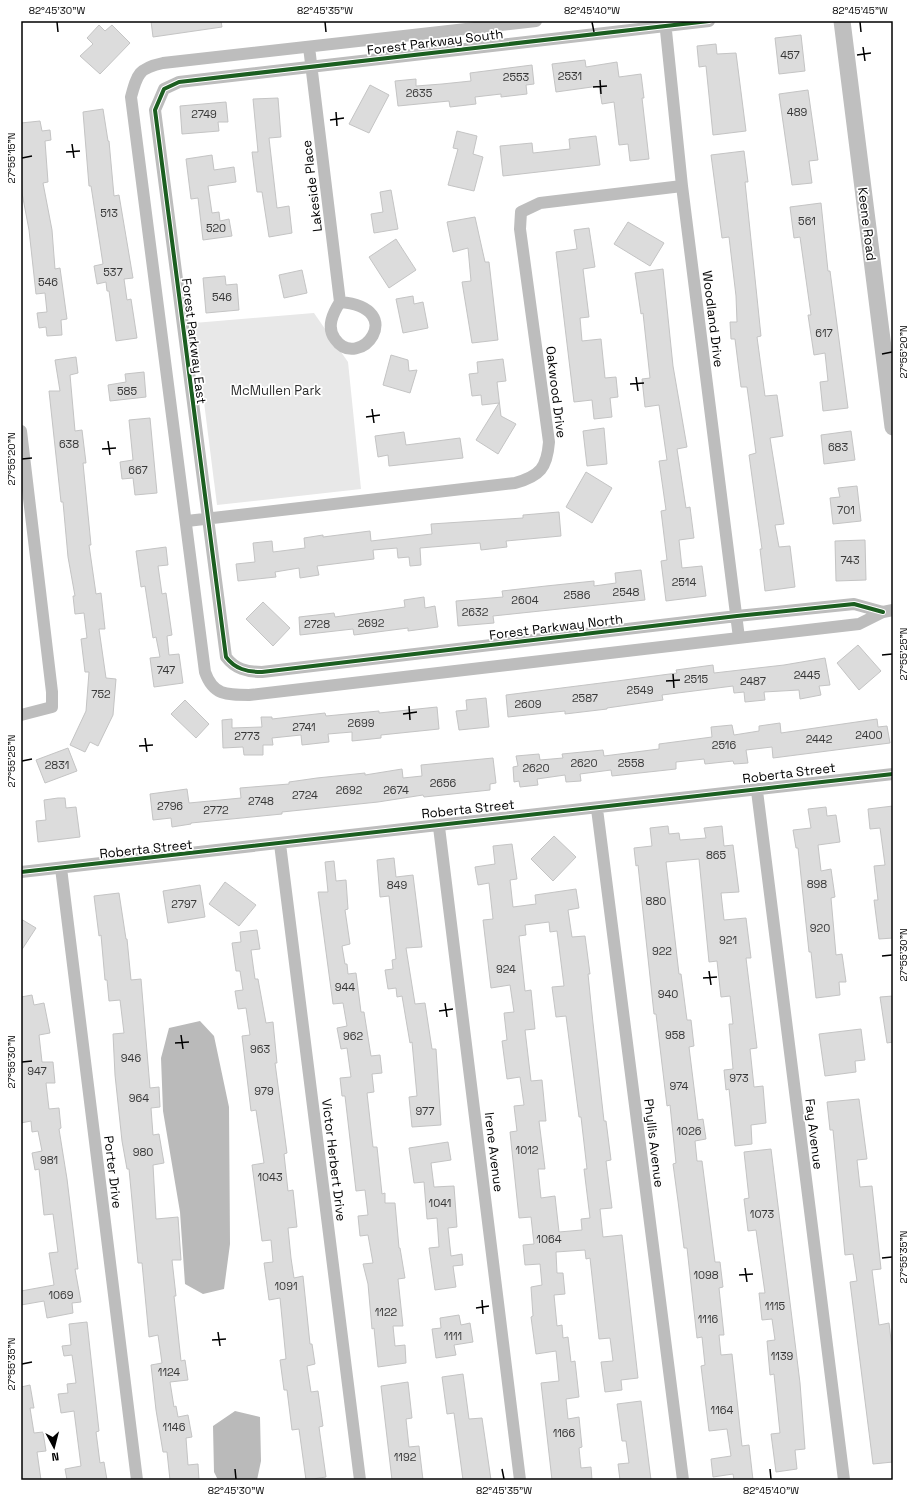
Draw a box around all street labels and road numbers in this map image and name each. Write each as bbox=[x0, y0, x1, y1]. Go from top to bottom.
street label: Forest Parkway South bbox=[366, 25, 504, 59]
street label: Lakeside Place bbox=[298, 139, 326, 233]
street label: Keene Road bbox=[854, 186, 880, 262]
street label: Woodland Drive bbox=[699, 270, 727, 368]
street label: Forest Parkway East bbox=[178, 277, 210, 405]
street label: Oakwood Drive bbox=[542, 345, 570, 439]
street label: Forest Parkway North bbox=[488, 610, 624, 644]
street label: Roberta Street bbox=[741, 759, 837, 787]
street label: Roberta Street bbox=[421, 796, 515, 822]
street label: Roberta Street bbox=[99, 836, 193, 862]
street label: Victor Herbert Drive bbox=[318, 1098, 350, 1222]
street label: Phyllis Avenue bbox=[640, 1098, 668, 1188]
street label: Fay Avenue bbox=[801, 1098, 827, 1170]
street label: Irene Avenue bbox=[481, 1111, 507, 1193]
street label: Porter Drive bbox=[100, 1135, 126, 1209]

